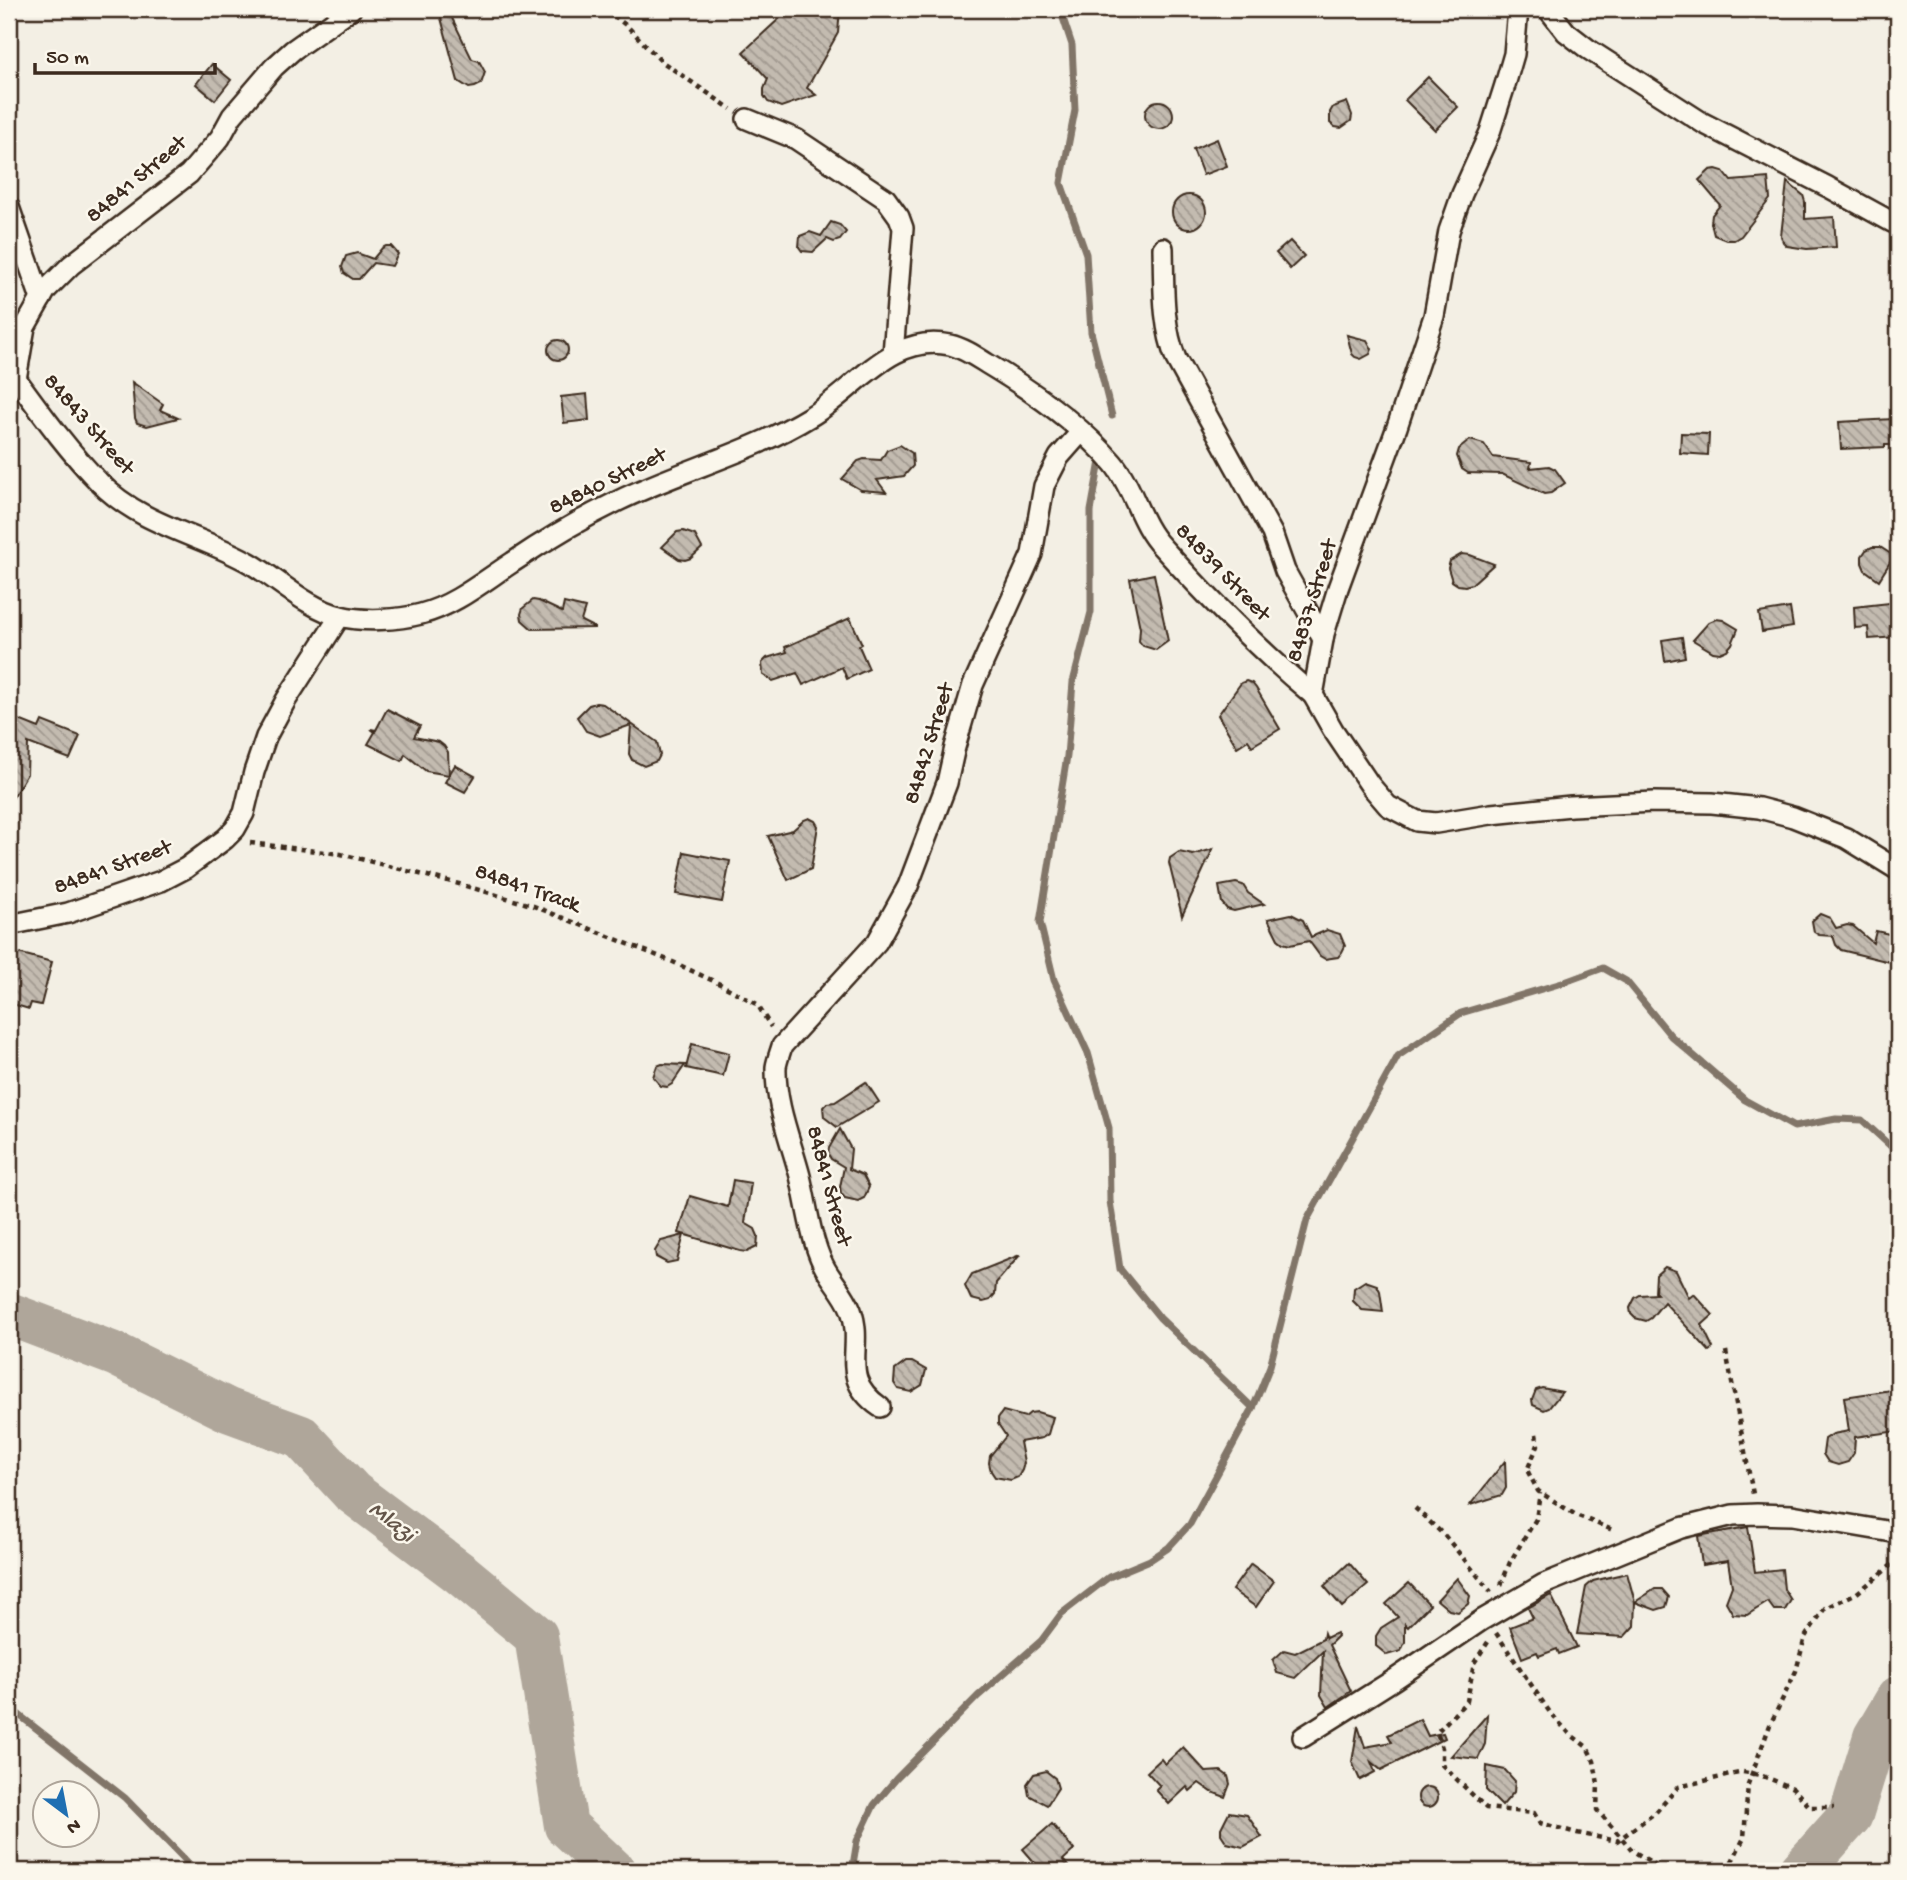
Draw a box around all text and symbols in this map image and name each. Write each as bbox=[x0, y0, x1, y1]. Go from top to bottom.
scale bar bbox=[35, 32, 215, 76]
text: 50 m bbox=[46, 47, 89, 72]
street label: 84841 Street bbox=[81, 129, 194, 230]
street label: 84843 Street bbox=[37, 369, 140, 482]
street label: 84840 Street bbox=[545, 441, 672, 522]
street label: 84839 Street bbox=[1168, 518, 1277, 629]
street label: 84837 Street bbox=[1282, 535, 1345, 666]
street label: 84842 Street bbox=[899, 679, 962, 808]
street label: 84841 Street bbox=[51, 834, 177, 902]
street label: 84841 Track bbox=[471, 858, 586, 920]
street label: 84841 Street bbox=[799, 1123, 857, 1250]
water label: Mlazi bbox=[362, 1496, 422, 1552]
north arrow bbox=[32, 1778, 102, 1848]
text: N bbox=[62, 1812, 85, 1838]

